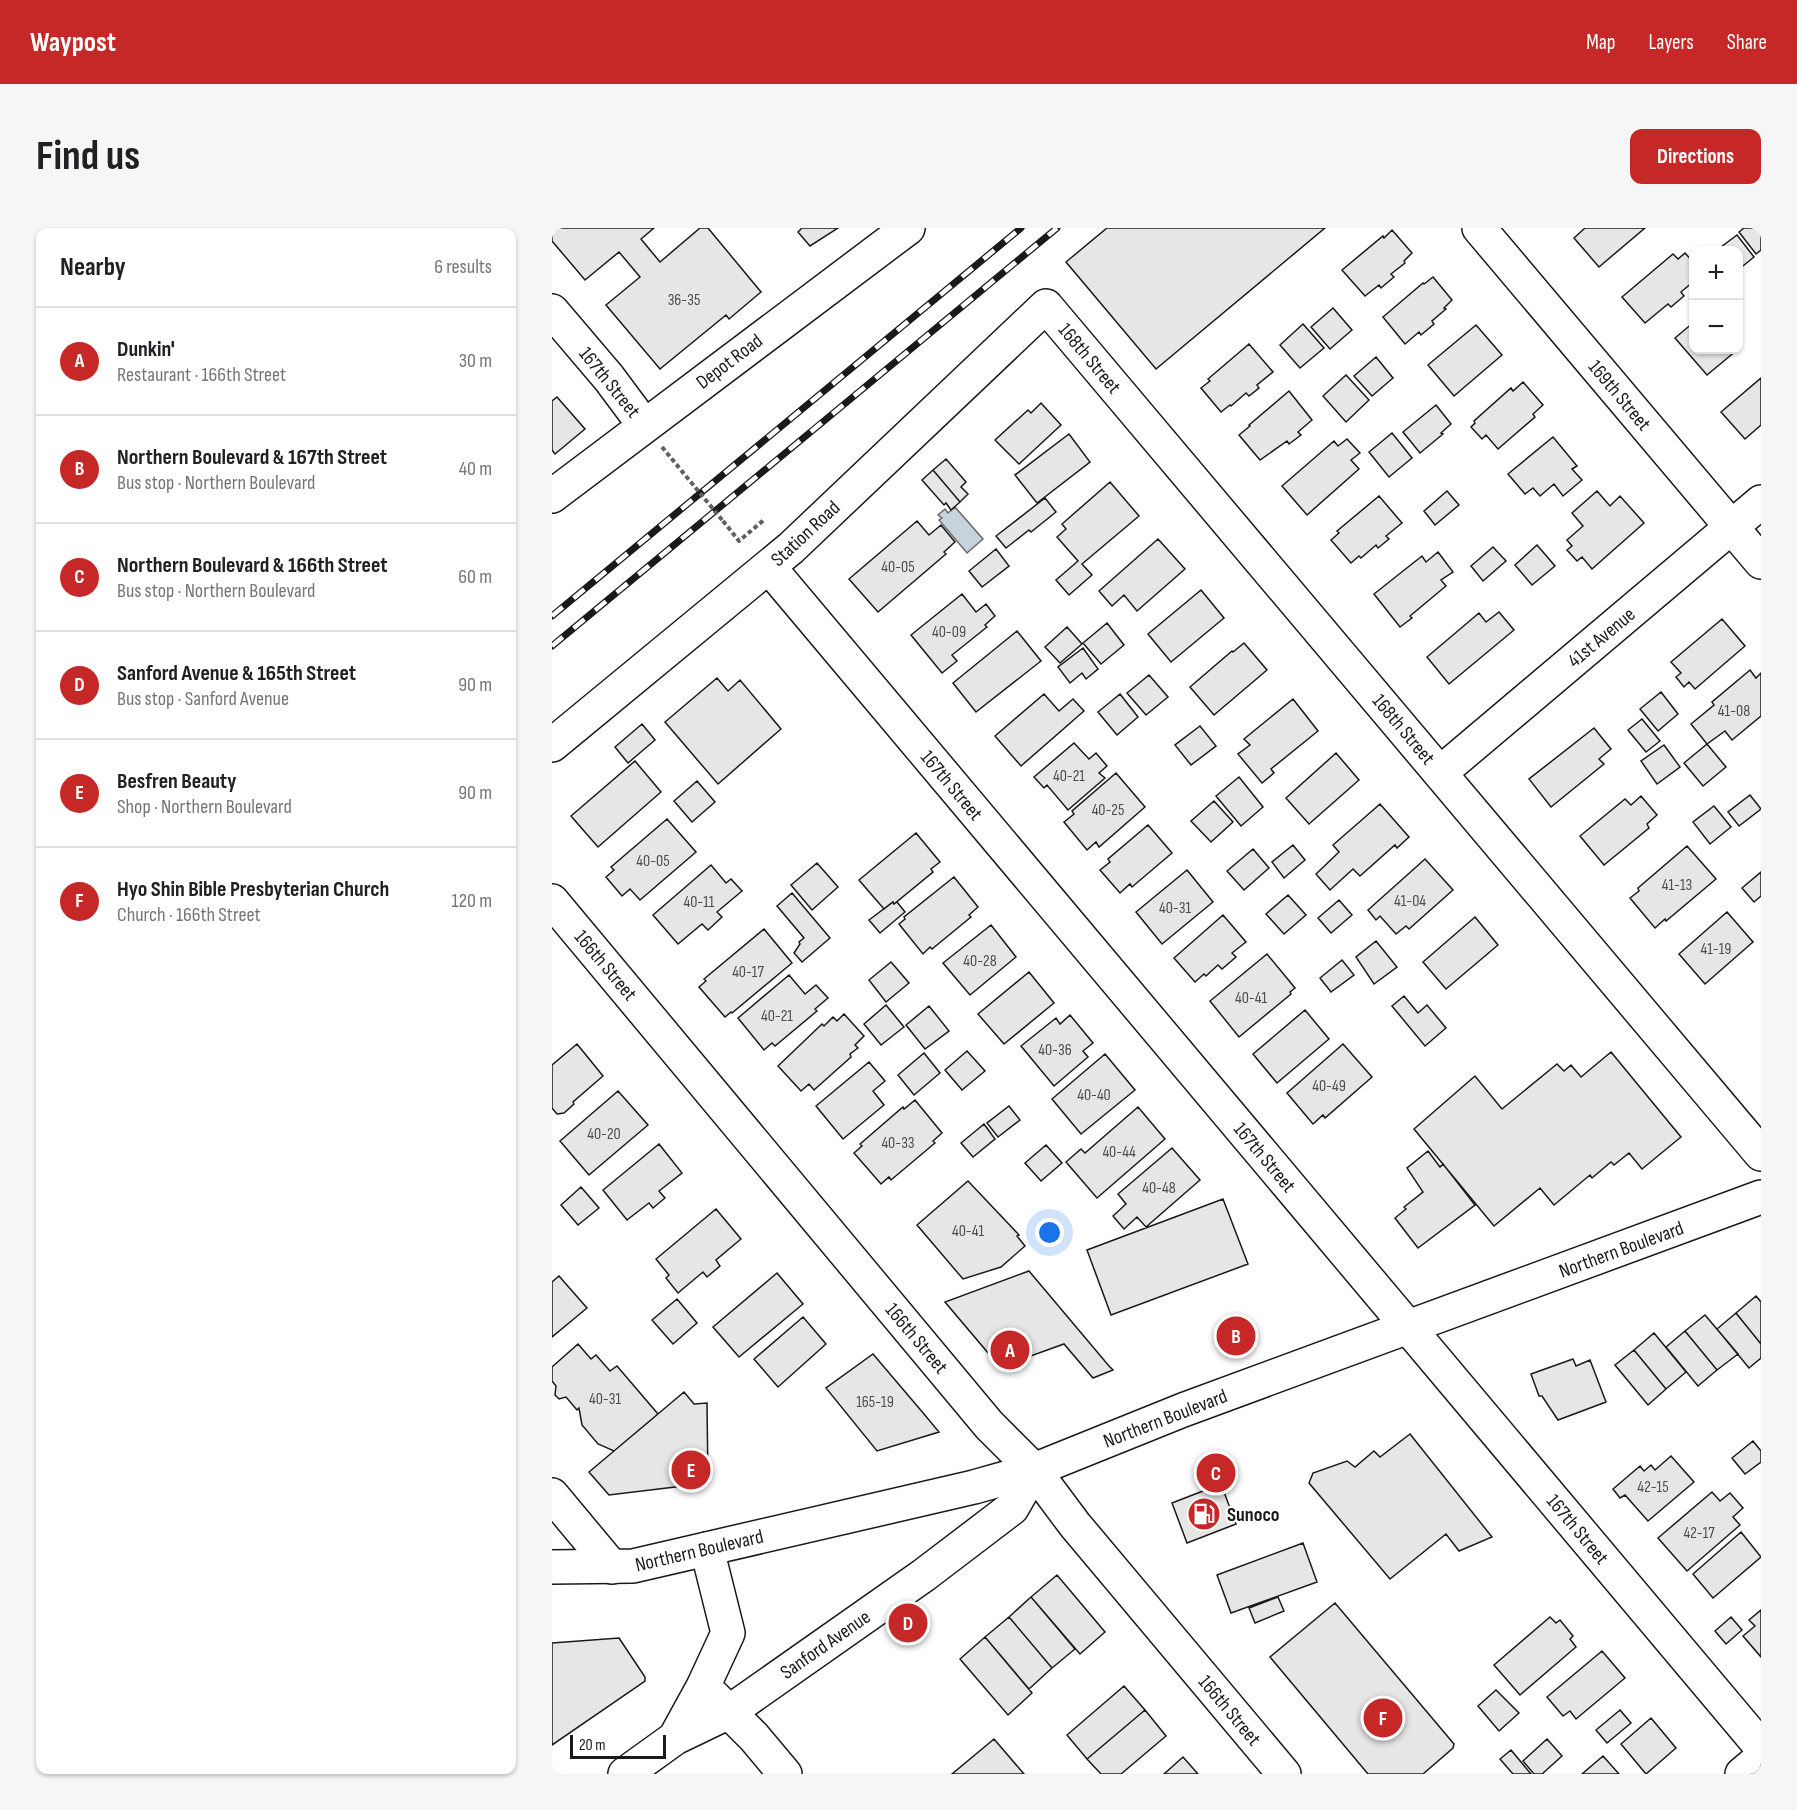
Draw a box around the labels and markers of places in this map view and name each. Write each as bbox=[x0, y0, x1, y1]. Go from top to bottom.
pin: B bbox=[1216, 1314, 1256, 1358]
pin: A bbox=[990, 1328, 1030, 1372]
pin: E bbox=[672, 1448, 710, 1492]
pin: C bbox=[1196, 1450, 1236, 1496]
fuel station icon: Sunoco bbox=[1186, 1496, 1222, 1532]
place label: Sunoco bbox=[1227, 1503, 1280, 1527]
pin: D bbox=[888, 1600, 928, 1646]
pin: F bbox=[1364, 1696, 1402, 1740]

